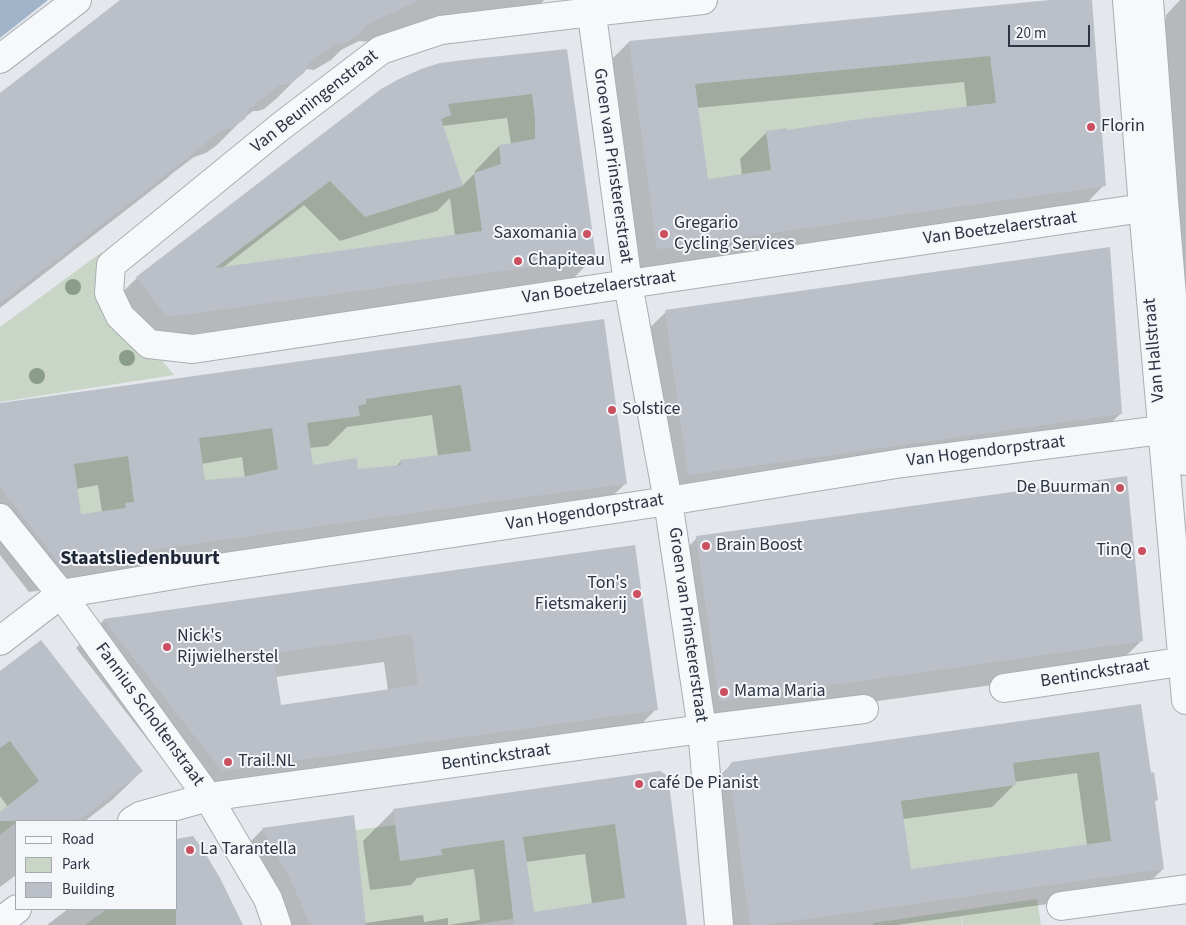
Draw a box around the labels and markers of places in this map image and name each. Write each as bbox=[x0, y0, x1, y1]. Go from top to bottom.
place label: Florin bbox=[1101, 116, 1145, 138]
marker: Florin bbox=[1085, 121, 1097, 133]
place label: Gregario Cycling Services bbox=[674, 213, 794, 255]
place label: Saxomania bbox=[494, 223, 577, 245]
marker: Saxomania bbox=[581, 228, 593, 240]
marker: Gregario Cycling Services bbox=[658, 228, 670, 240]
place label: Chapiteau bbox=[528, 250, 605, 272]
marker: Chapiteau bbox=[512, 255, 524, 267]
place label: Solstice bbox=[622, 399, 680, 421]
marker: Solstice bbox=[606, 404, 618, 416]
place label: De Buurman bbox=[1016, 477, 1110, 499]
marker: De Buurman bbox=[1114, 482, 1126, 494]
place label: Brain Boost bbox=[716, 535, 803, 557]
marker: Brain Boost bbox=[700, 540, 712, 552]
place label: TinQ bbox=[1096, 540, 1132, 562]
marker: TinQ bbox=[1136, 545, 1148, 557]
place label: Ton's Fietsmakerij bbox=[535, 573, 627, 616]
marker: Ton's Fietsmakerij bbox=[631, 588, 643, 600]
place label: Nick's Rijwielherstel bbox=[177, 626, 278, 669]
marker: Nick's Rijwielherstel bbox=[161, 641, 173, 653]
place label: Mama Maria bbox=[734, 681, 826, 703]
marker: Mama Maria bbox=[718, 686, 730, 698]
place label: Trail.NL bbox=[238, 751, 296, 773]
marker: Trail.NL bbox=[222, 756, 234, 768]
place label: café De Pianist bbox=[649, 773, 759, 795]
marker: café De Pianist bbox=[633, 778, 645, 790]
place label: La Tarantella bbox=[200, 839, 297, 861]
marker: La Tarantella bbox=[184, 844, 196, 856]

